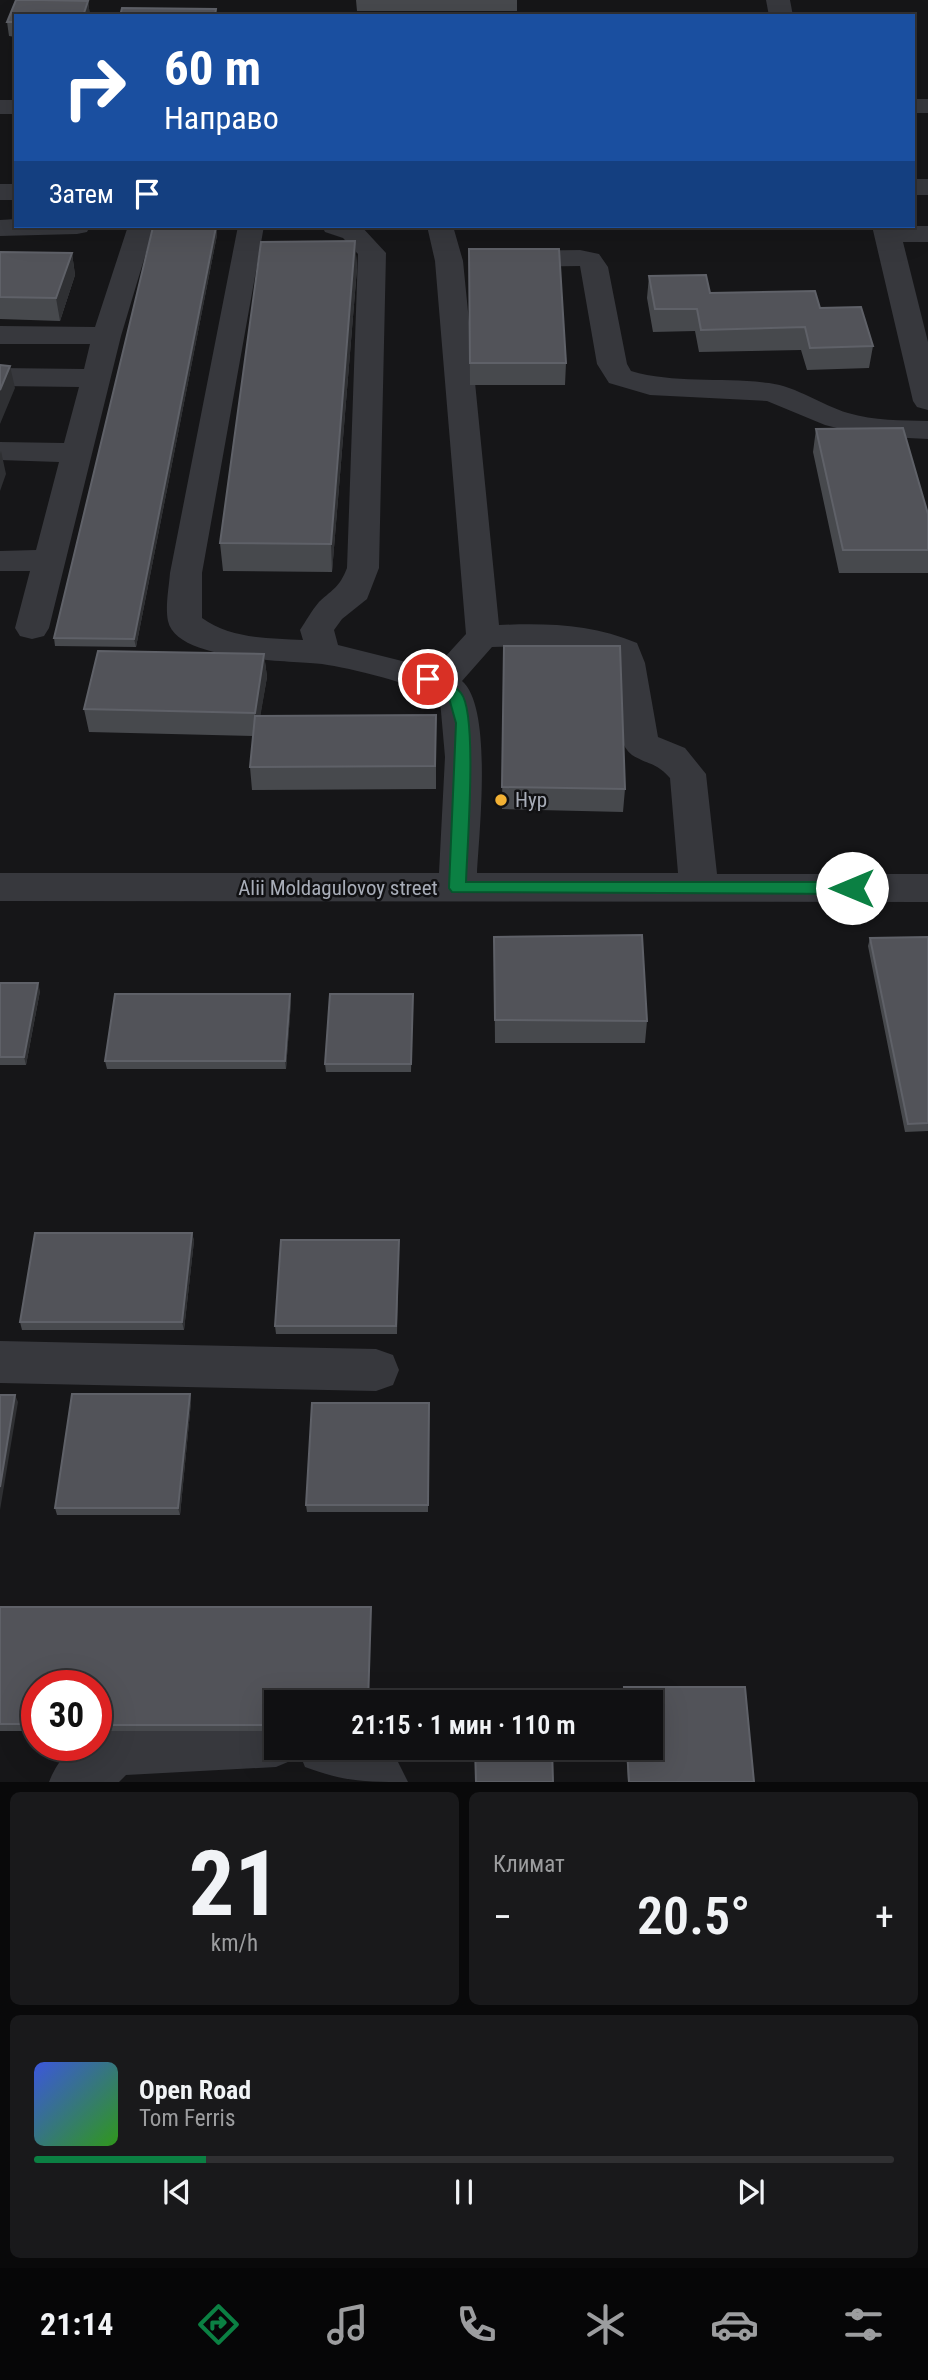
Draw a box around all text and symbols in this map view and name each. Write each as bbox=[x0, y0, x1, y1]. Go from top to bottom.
text: 60 m bbox=[164, 40, 261, 97]
icon: right bbox=[49, 42, 140, 133]
text: Направо bbox=[164, 99, 279, 137]
icon: arrive bbox=[128, 175, 166, 213]
text: Затем bbox=[49, 179, 114, 209]
pin bbox=[398, 649, 458, 709]
icon: arrive bbox=[409, 660, 447, 698]
place label: Нур bbox=[515, 788, 547, 812]
marker: Нур bbox=[493, 792, 509, 808]
position arrow bbox=[815, 851, 889, 925]
street label: Alii Moldagulovoy street bbox=[238, 876, 438, 900]
speed limit sign: 30 bbox=[21, 1670, 112, 1761]
text: 21:15 · 1 мин · 110 m bbox=[351, 1710, 576, 1740]
text: 21 bbox=[189, 1831, 280, 1937]
text: Климат bbox=[493, 1851, 565, 1878]
text: 20.5° bbox=[637, 1886, 750, 1947]
text: − bbox=[493, 1895, 512, 1939]
text: + bbox=[875, 1895, 894, 1939]
text: km/h bbox=[211, 1930, 258, 1957]
text: Open Road bbox=[139, 2075, 251, 2105]
text: Tom Ferris bbox=[139, 2105, 235, 2132]
icon: previous bbox=[158, 2173, 196, 2211]
icon: pause bbox=[445, 2173, 483, 2211]
icon: next bbox=[732, 2173, 770, 2211]
icon: directions bbox=[194, 2300, 243, 2349]
icon: music bbox=[323, 2300, 372, 2349]
icon: phone bbox=[452, 2300, 501, 2349]
icon: climate bbox=[581, 2300, 630, 2349]
icon: car bbox=[710, 2300, 759, 2349]
icon: filters bbox=[839, 2300, 888, 2349]
text: 21:14 bbox=[40, 2305, 113, 2343]

